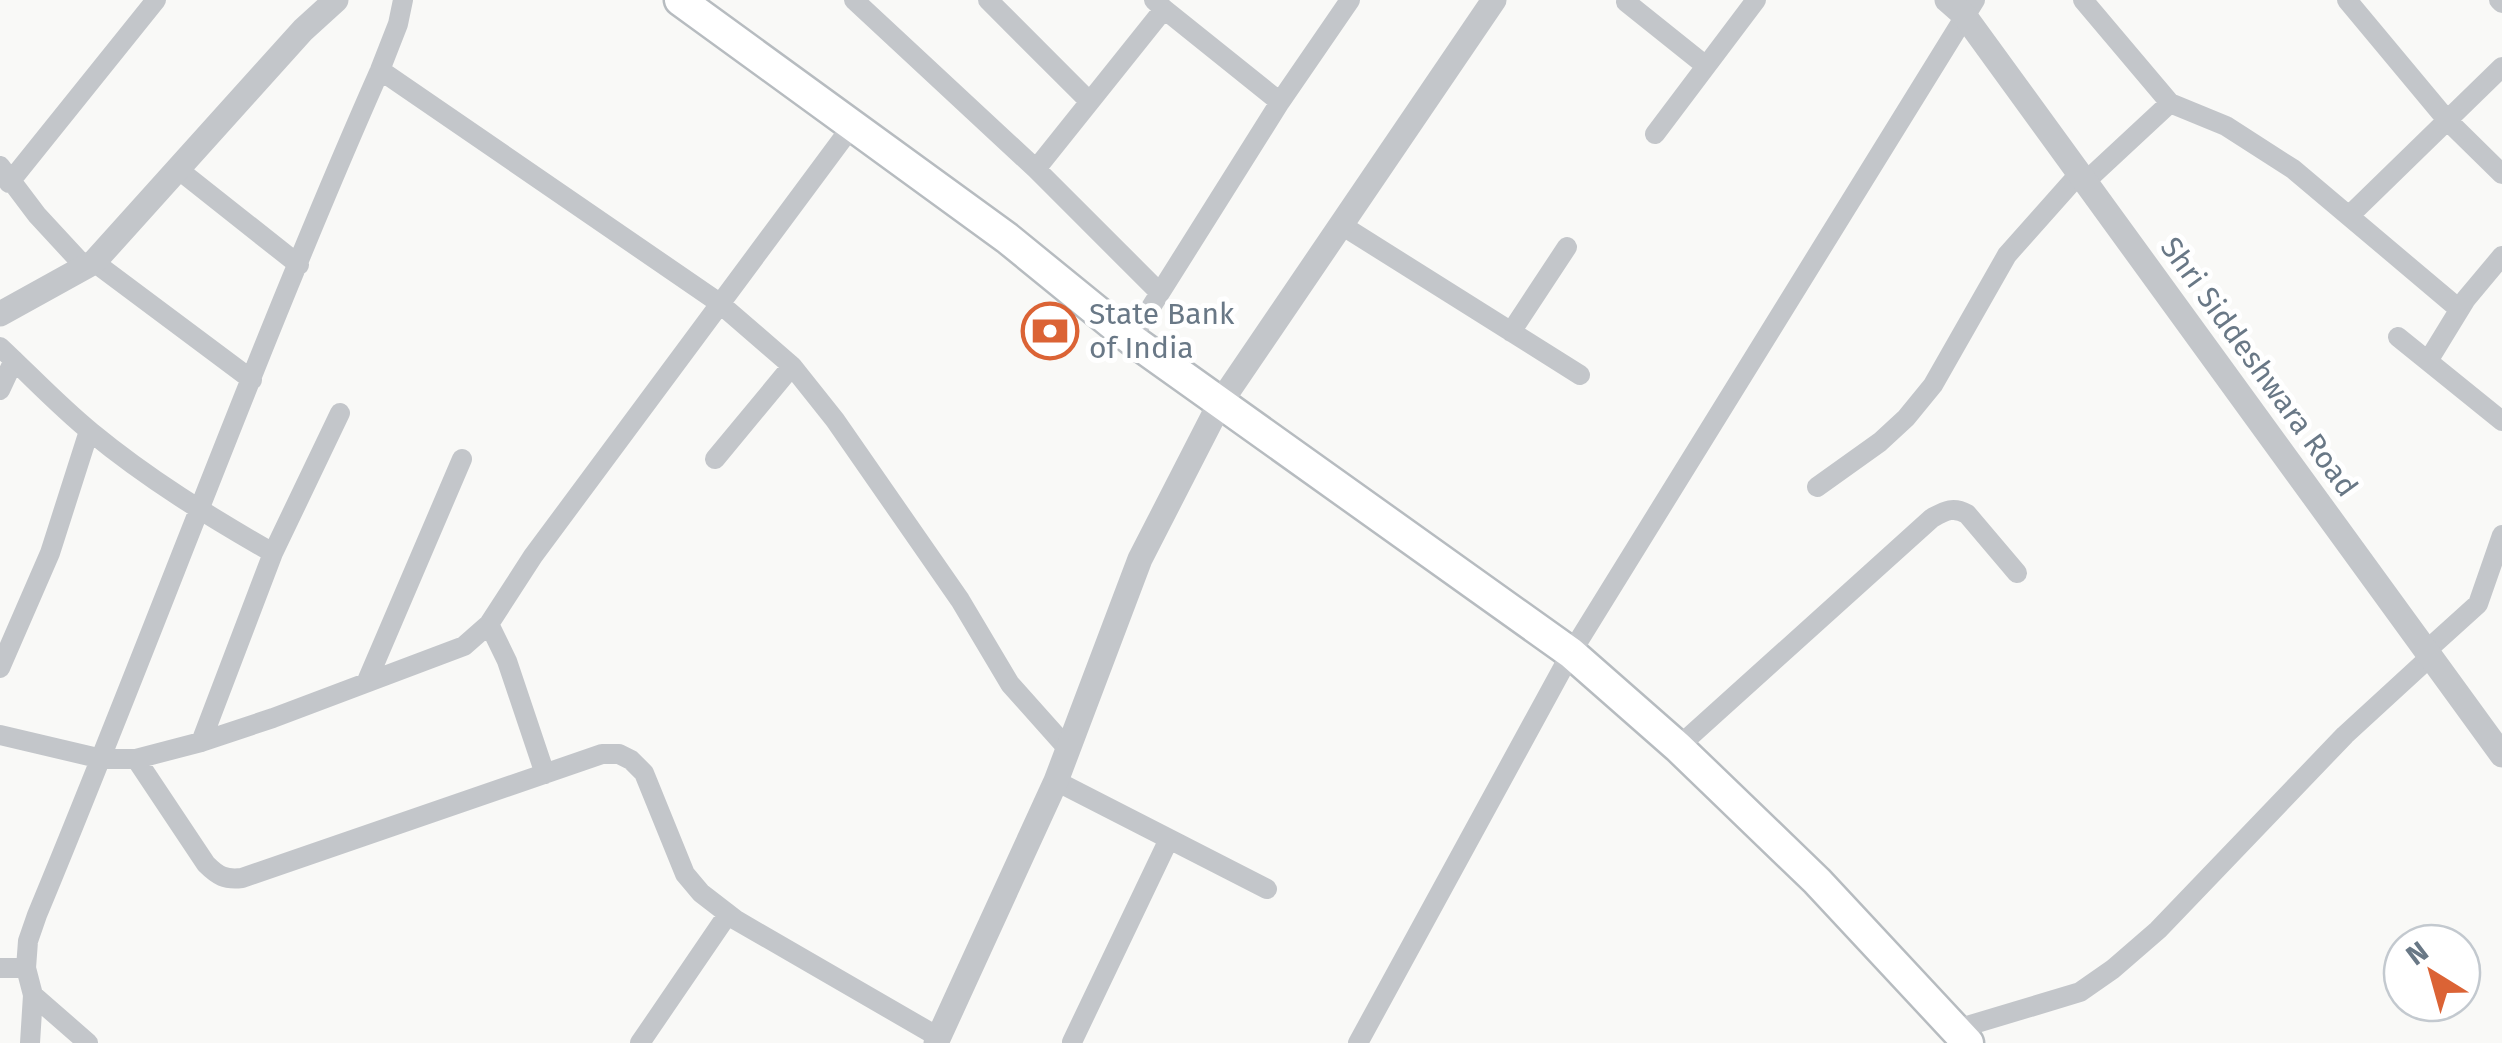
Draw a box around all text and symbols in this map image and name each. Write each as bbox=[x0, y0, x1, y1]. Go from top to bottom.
street label: Shri Siddeshwara Road bbox=[2153, 230, 2365, 504]
place label: State Bank of India bbox=[1089, 296, 1235, 366]
bank icon: State Bank of India bbox=[1020, 301, 1080, 361]
north arrow bbox=[2382, 923, 2482, 1023]
text: N bbox=[2400, 935, 2435, 972]

